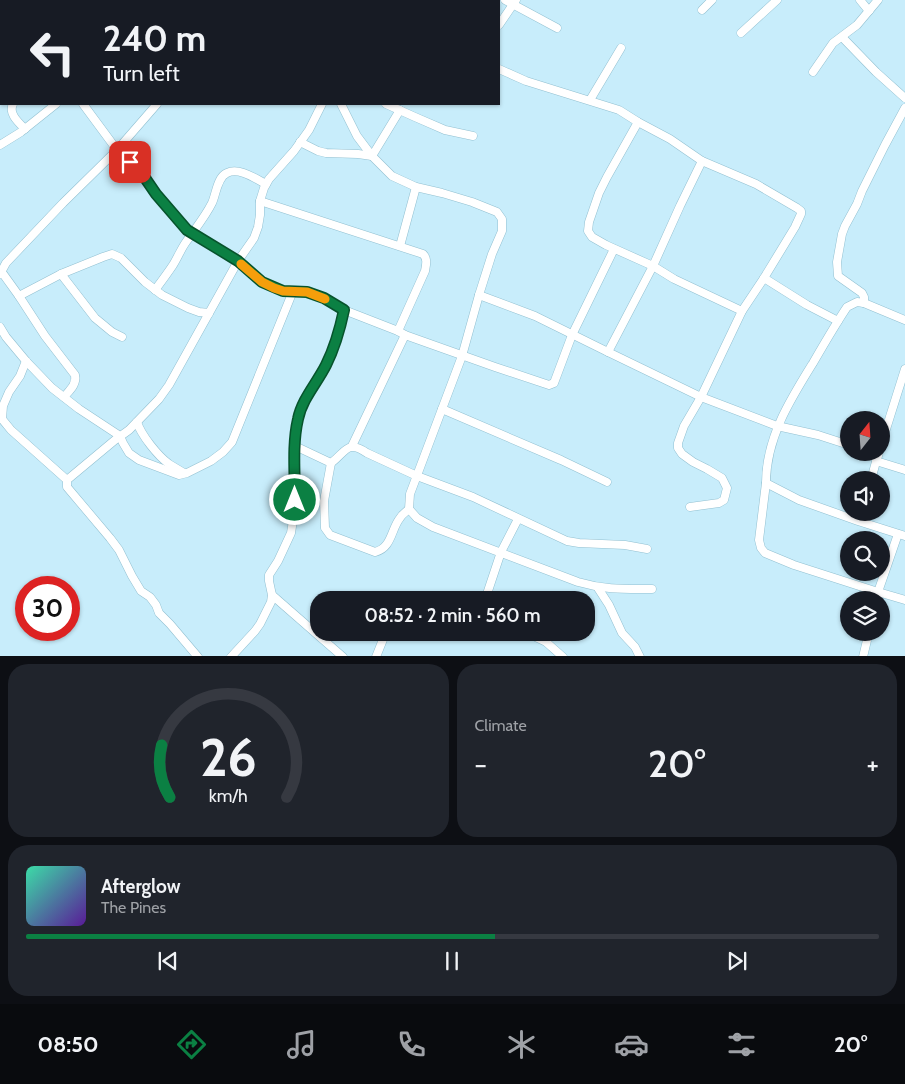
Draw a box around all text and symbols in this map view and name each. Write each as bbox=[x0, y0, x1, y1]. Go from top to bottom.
text: 240 m bbox=[103, 17, 206, 60]
icon: left bbox=[20, 20, 85, 85]
text: Turn left bbox=[103, 60, 180, 87]
pin bbox=[109, 141, 151, 183]
icon: arrive bbox=[116, 148, 144, 176]
north arrow bbox=[840, 411, 890, 461]
map controls bbox=[840, 411, 890, 641]
button: sound bbox=[840, 471, 890, 521]
position arrow bbox=[268, 473, 320, 525]
button: search bbox=[840, 531, 890, 581]
speed limit sign: 30 bbox=[15, 576, 80, 641]
button: layers bbox=[840, 591, 890, 641]
text: 08:52 · 2 min · 560 m bbox=[364, 604, 541, 627]
text: Climate bbox=[475, 716, 527, 735]
text: 26 bbox=[200, 726, 257, 789]
text: 20° bbox=[648, 740, 706, 787]
text: − bbox=[475, 747, 487, 781]
text: + bbox=[867, 747, 879, 781]
text: km/h bbox=[209, 785, 248, 806]
text: Afterglow bbox=[101, 875, 181, 898]
text: The Pines bbox=[101, 898, 166, 917]
icon: previous bbox=[154, 947, 182, 975]
icon: pause bbox=[438, 947, 466, 975]
icon: next bbox=[723, 947, 751, 975]
icon: directions bbox=[174, 1027, 209, 1062]
icon: music bbox=[284, 1027, 319, 1062]
icon: phone bbox=[394, 1027, 429, 1062]
icon: climate bbox=[504, 1027, 539, 1062]
icon: car bbox=[614, 1027, 649, 1062]
icon: filters bbox=[724, 1027, 759, 1062]
text: 08:50 bbox=[38, 1031, 99, 1058]
text: 20° bbox=[834, 1031, 867, 1058]

